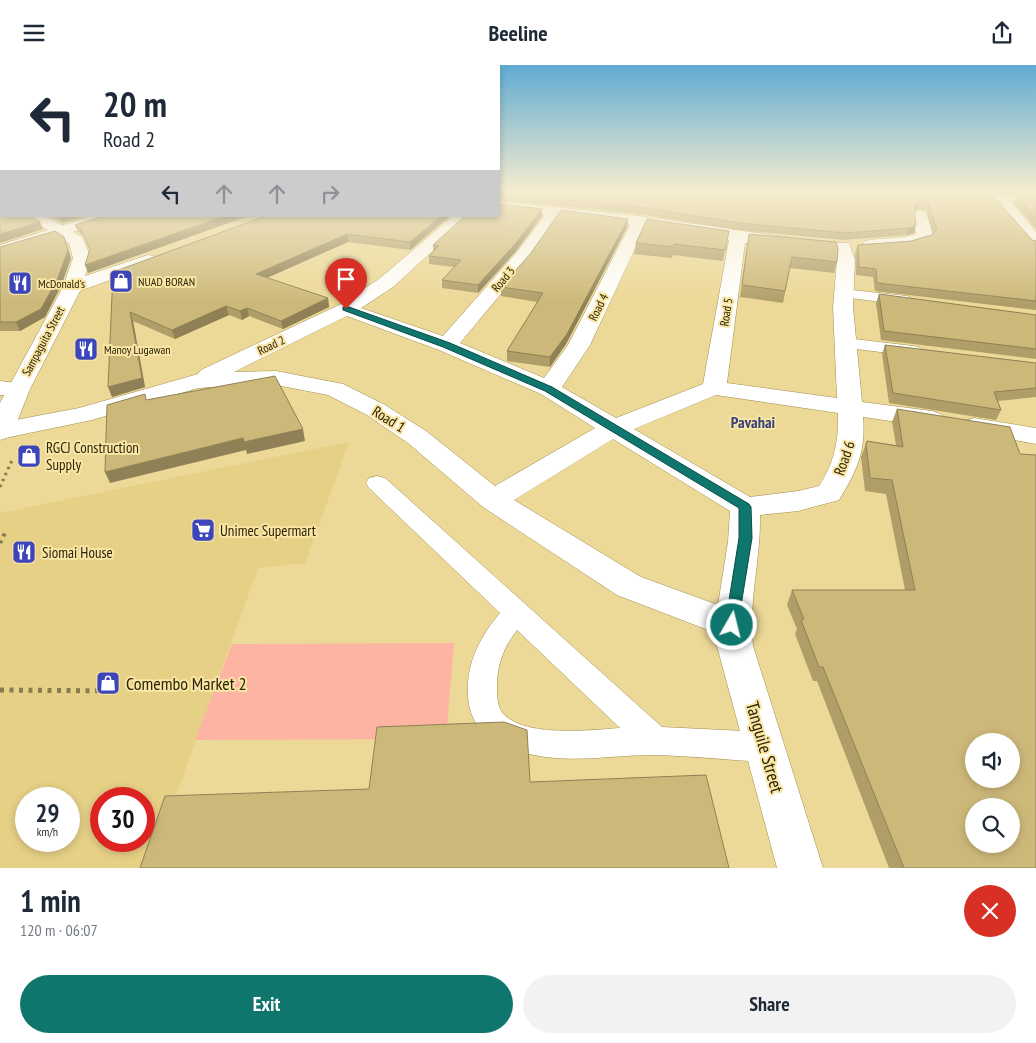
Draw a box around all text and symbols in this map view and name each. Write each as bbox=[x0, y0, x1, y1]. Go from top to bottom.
icon: menu bbox=[20, 19, 48, 47]
text: Beeline bbox=[488, 19, 548, 47]
icon: share bbox=[988, 19, 1016, 47]
text: 20 m bbox=[103, 81, 167, 127]
icon: left bbox=[20, 85, 85, 150]
text: Road 2 bbox=[103, 125, 155, 153]
icon: left bbox=[157, 180, 185, 208]
icon: ahead bbox=[210, 180, 238, 208]
icon: ahead bbox=[263, 180, 291, 208]
icon: right bbox=[316, 180, 344, 208]
pin bbox=[325, 258, 367, 309]
street label: Road 3 bbox=[488, 263, 518, 295]
icon: arrive bbox=[332, 265, 360, 293]
shop icon: NUAD BORAN bbox=[108, 268, 134, 294]
restaurant icon: McDonald's bbox=[7, 270, 33, 296]
place label: NUAD BORAN bbox=[138, 274, 195, 289]
place label: McDonald's bbox=[38, 276, 85, 291]
street label: Road 4 bbox=[585, 290, 611, 323]
street label: Road 5 bbox=[716, 297, 736, 327]
street label: Sampaguita Street bbox=[18, 303, 68, 378]
street label: Road 2 bbox=[255, 332, 287, 358]
restaurant icon: Manoy Lugawan bbox=[73, 336, 99, 362]
place label: Manoy Lugawan bbox=[104, 342, 171, 357]
street label: Road 1 bbox=[369, 402, 409, 436]
district label: Pavahai bbox=[731, 412, 776, 432]
place label: RGCJ Construction Supply bbox=[46, 438, 139, 474]
street label: Road 6 bbox=[829, 438, 859, 478]
shop icon: RGCJ Construction Supply bbox=[16, 443, 42, 469]
supermarket icon: Unimec Supermart bbox=[190, 517, 216, 543]
place label: Unimec Supermart bbox=[220, 521, 316, 540]
restaurant icon: Siomai House bbox=[11, 539, 37, 565]
place label: Siomai House bbox=[42, 543, 113, 562]
position arrow bbox=[705, 598, 757, 650]
shop icon: Comembo Market 2 bbox=[95, 670, 121, 696]
place label: Comembo Market 2 bbox=[126, 672, 247, 695]
street label: Tanguile Street bbox=[741, 699, 789, 795]
map controls bbox=[965, 733, 1020, 853]
button: sound bbox=[965, 733, 1020, 788]
speed limit sign: 30 bbox=[90, 787, 155, 852]
text: 29 bbox=[36, 797, 59, 829]
button: search bbox=[965, 798, 1020, 853]
text: km/h bbox=[37, 824, 58, 839]
text: 1 min bbox=[20, 881, 81, 920]
button: close bbox=[964, 885, 1016, 937]
text: 120 m · 06:07 bbox=[20, 920, 98, 940]
button: Exit bbox=[20, 975, 513, 1033]
button: Share bbox=[523, 975, 1016, 1033]

